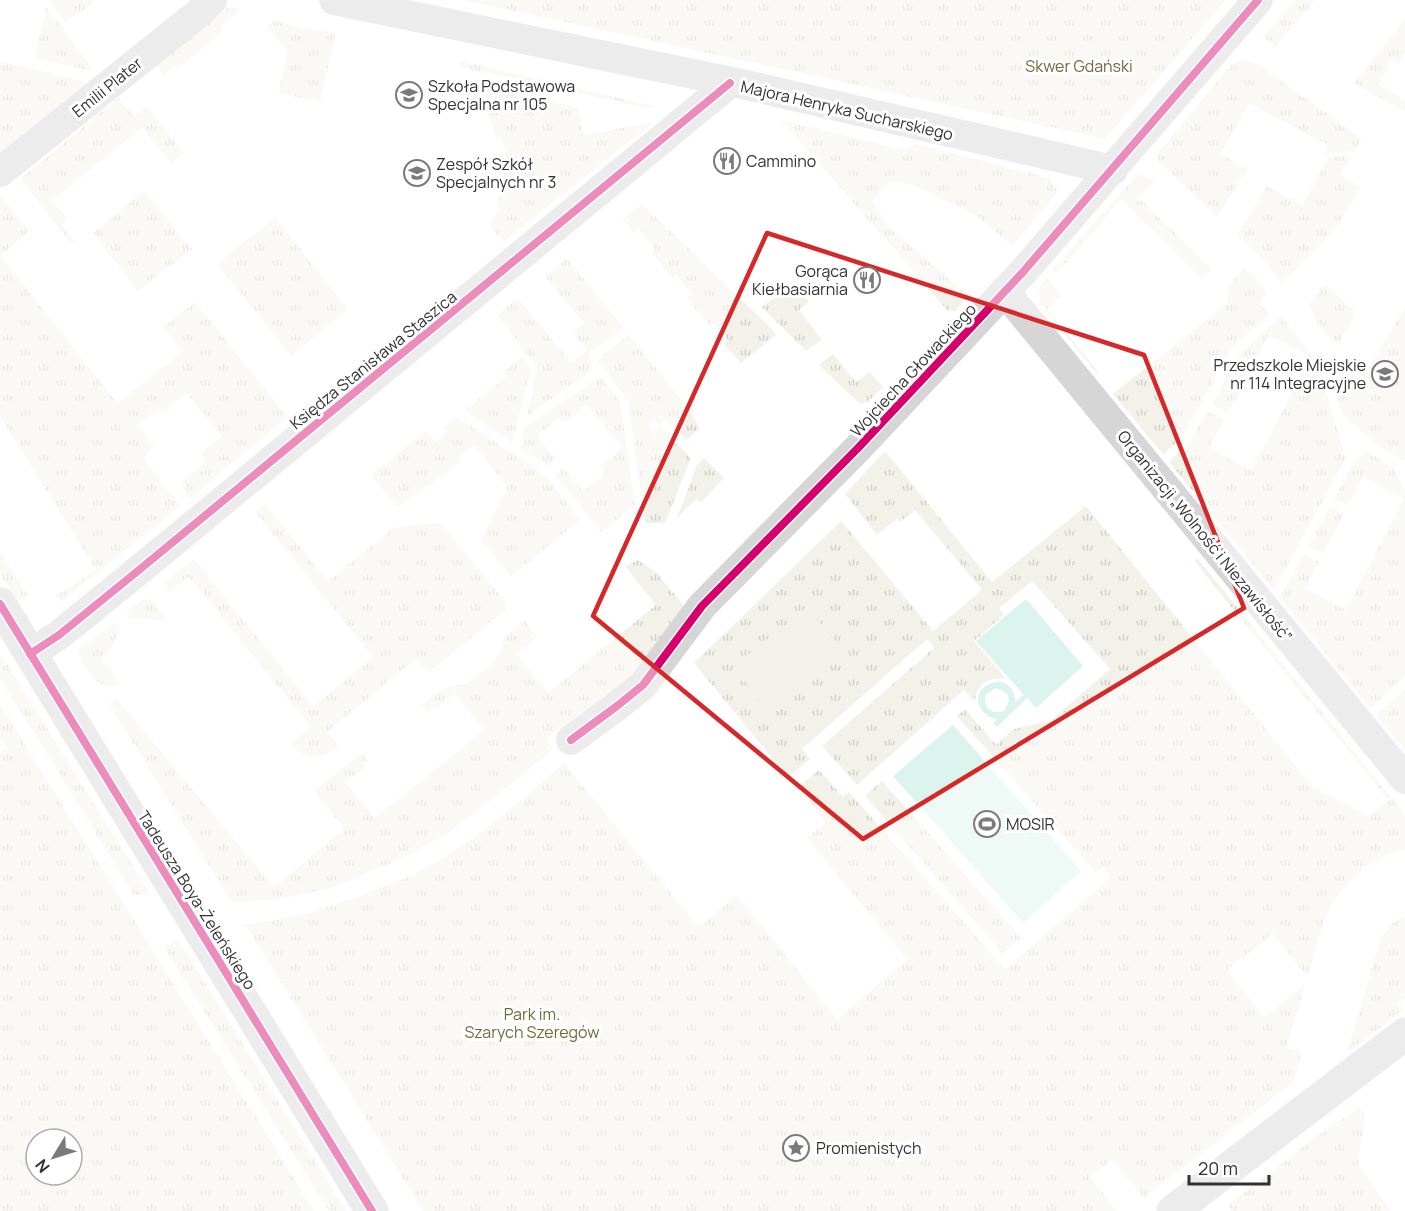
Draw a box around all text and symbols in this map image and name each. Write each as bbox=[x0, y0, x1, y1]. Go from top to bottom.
street label: Emilii Plater bbox=[67, 52, 147, 122]
park label: Skwer Gdański bbox=[1025, 55, 1133, 77]
place label: Szkoła Podstawowa Specjalna nr 105 bbox=[428, 75, 575, 115]
street label: Majora Henryka Sucharskiego bbox=[739, 75, 955, 145]
school or university icon: Szkoła Podstawowa Specjalna nr 105 bbox=[394, 80, 424, 110]
restaurant icon: Cammino bbox=[712, 146, 742, 176]
place label: Cammino bbox=[746, 150, 816, 172]
place label: Zespół Szkół Specjalnych nr 3 bbox=[436, 153, 556, 193]
school or university icon: Zespół Szkół Specjalnych nr 3 bbox=[402, 158, 432, 188]
place label: Gorąca Kiełbasiarnia bbox=[752, 260, 848, 300]
restaurant icon: Gorąca Kiełbasiarnia bbox=[852, 265, 882, 295]
street label: Księdza Stanisława Staszica bbox=[285, 286, 461, 434]
street label: Wojciecha Głowackiego bbox=[845, 298, 981, 442]
place label: Przedszkole Miejskie nr 114 Integracyjne bbox=[1214, 354, 1366, 394]
school or university icon: Przedszkole Miejskie nr 114 Integracyjne bbox=[1370, 359, 1400, 389]
street label: Organizacji „Wolność i Niezawisłość” bbox=[1113, 426, 1297, 646]
street label: Tadeusza Boya-Żeleńskiego bbox=[133, 806, 261, 994]
sports icon: MOSIR bbox=[972, 809, 1002, 839]
place label: MOSIR bbox=[1006, 813, 1055, 835]
park label: Park im. Szarych Szeregów bbox=[465, 1003, 600, 1043]
north arrow bbox=[24, 1127, 84, 1187]
place icon: Promienistych bbox=[781, 1133, 811, 1163]
place label: Promienistych bbox=[816, 1137, 921, 1159]
scale bar bbox=[1189, 1148, 1268, 1186]
text: N bbox=[30, 1155, 54, 1178]
text: 20 m bbox=[1198, 1156, 1238, 1180]

